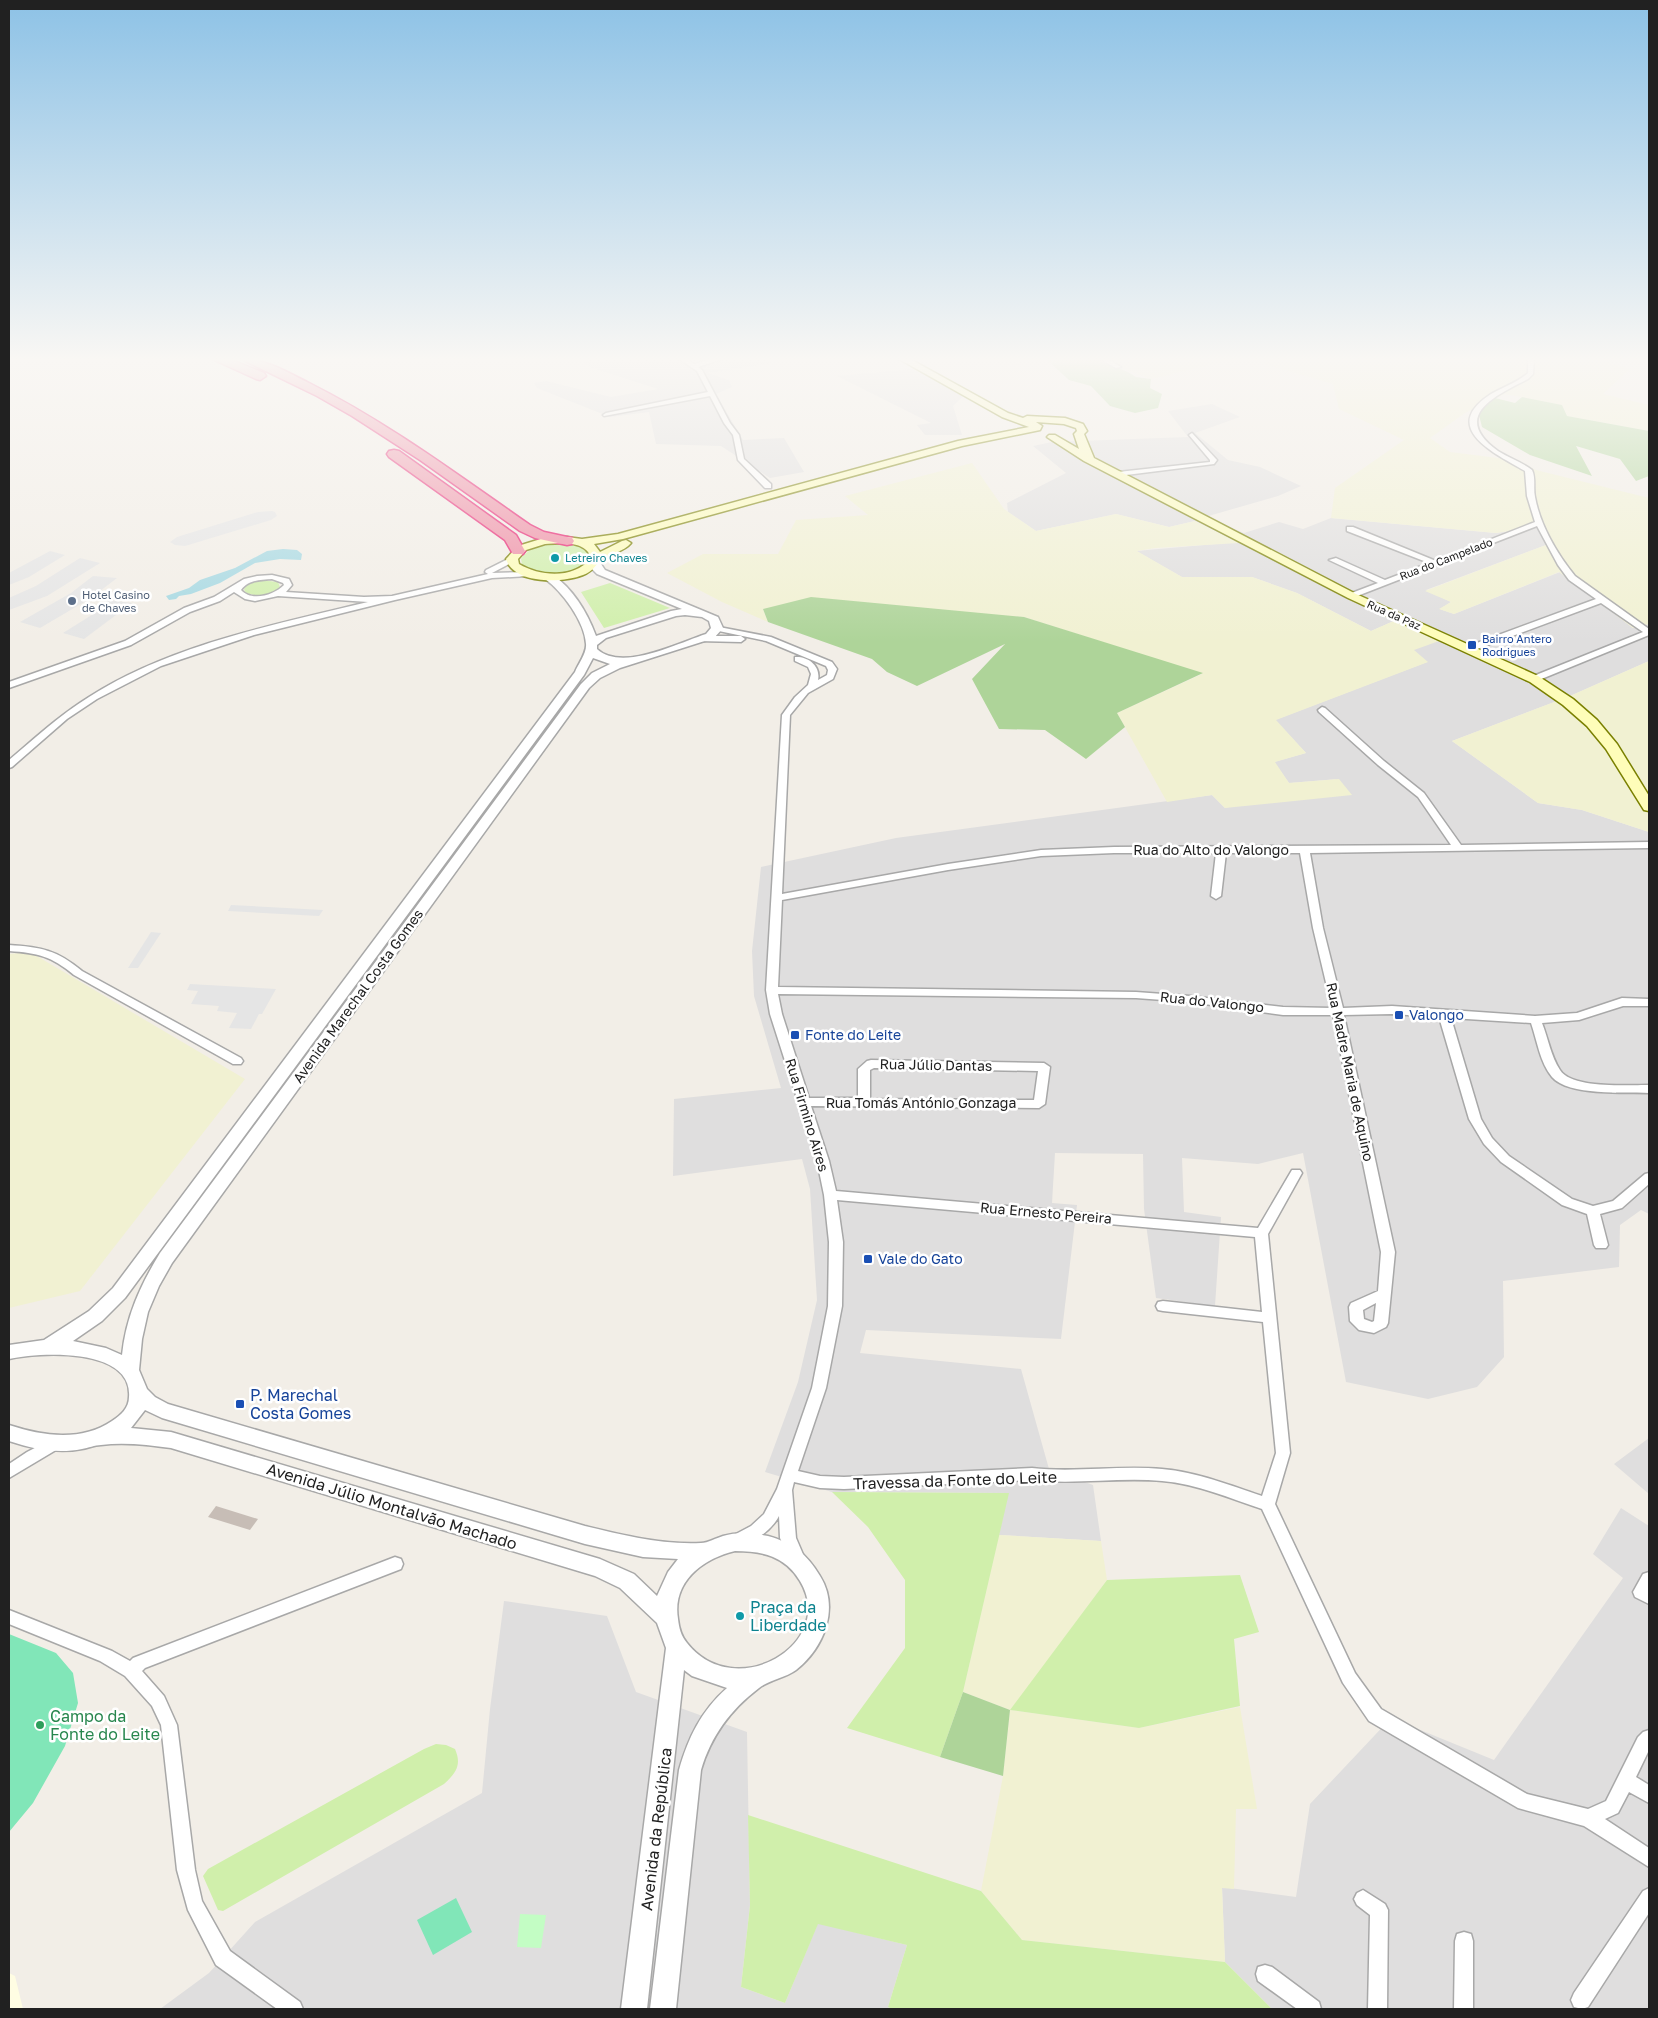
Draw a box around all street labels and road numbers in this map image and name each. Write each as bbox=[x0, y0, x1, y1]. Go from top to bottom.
street label: Rua do Campelado bbox=[1397, 535, 1495, 582]
street label: Rua da Paz bbox=[1365, 597, 1423, 632]
street label: Rua do Alto do Valongo bbox=[1133, 841, 1289, 858]
street label: Avenida Marechal Costa Gomes bbox=[289, 905, 426, 1086]
street label: Rua Madre Maria de Aquino bbox=[1323, 981, 1378, 1163]
street label: Rua do Valongo bbox=[1159, 988, 1265, 1015]
street label: Rua Júlio Dantas bbox=[880, 1055, 992, 1074]
street label: Rua Firmino Aires bbox=[782, 1056, 833, 1173]
street label: Rua Tomás António Gonzaga bbox=[826, 1094, 1016, 1111]
street label: Rua Ernesto Pereira bbox=[979, 1198, 1113, 1227]
street label: Avenida Júlio Montalvão Machado bbox=[264, 1458, 520, 1554]
street label: Travessa da Fonte do Leite bbox=[853, 1466, 1057, 1494]
street label: Avenida da República bbox=[636, 1746, 676, 1912]

